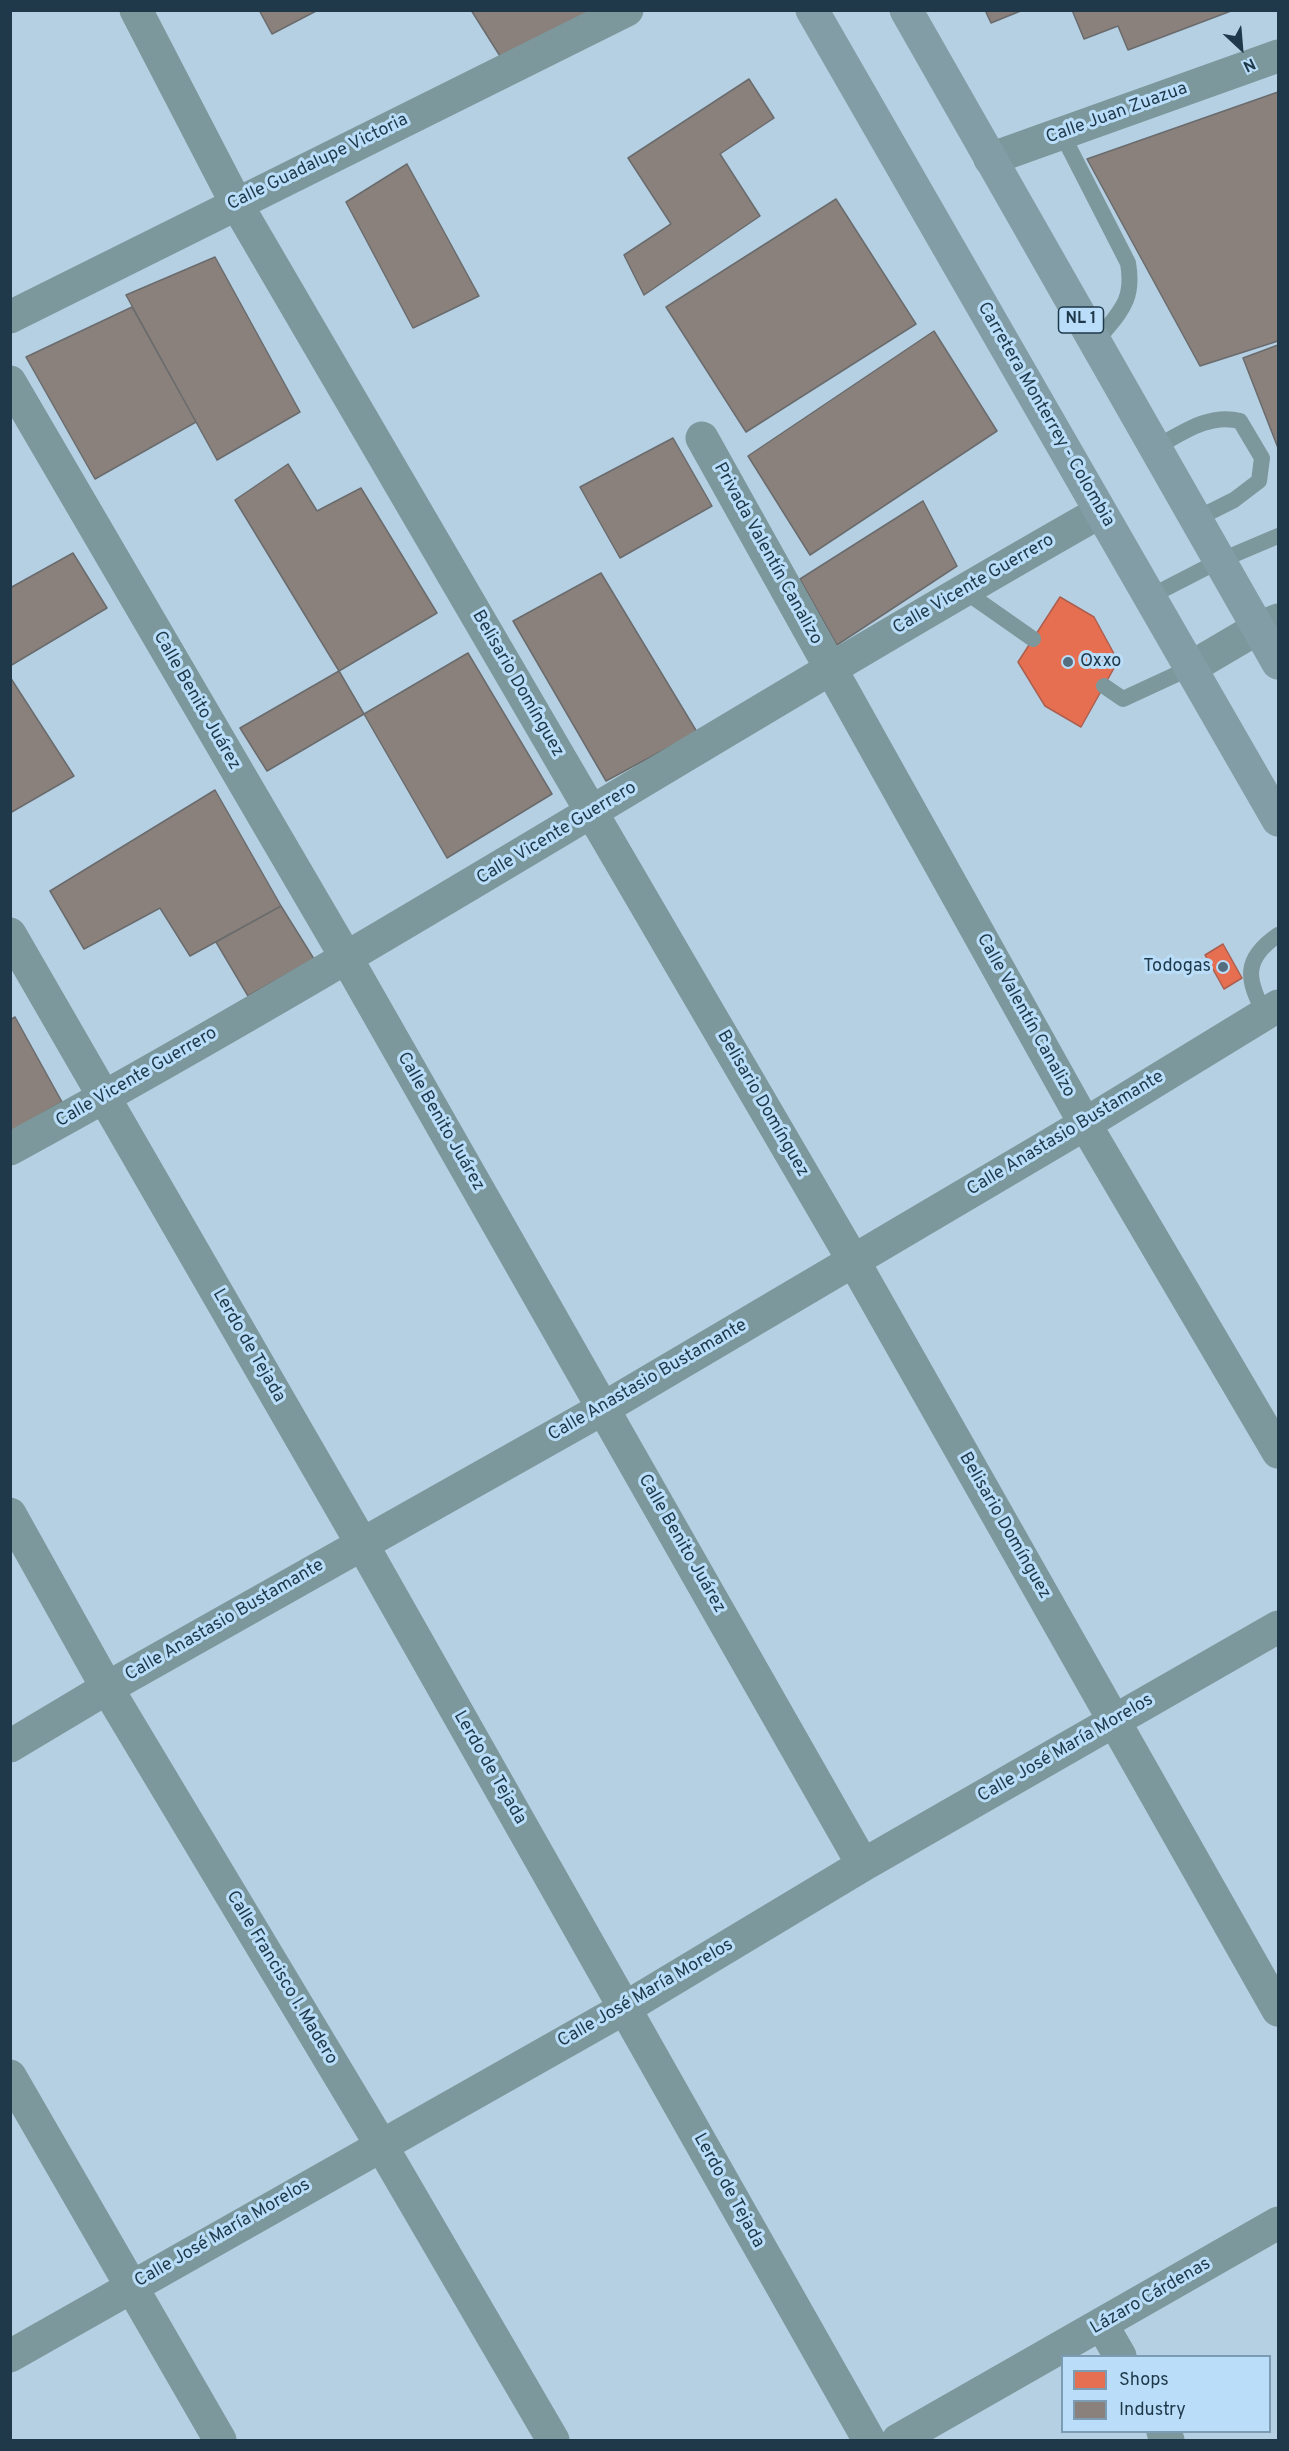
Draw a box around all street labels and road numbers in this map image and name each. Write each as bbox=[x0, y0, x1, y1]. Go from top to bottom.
street label: Calle Juan Zuazua bbox=[1043, 78, 1191, 150]
street label: Calle Guadalupe Victoria bbox=[224, 110, 412, 216]
street label: Carretera Monterrey - Colombia bbox=[972, 299, 1118, 531]
road number: NL 1 bbox=[1058, 307, 1104, 333]
street label: Privada Valentín Canalizo bbox=[708, 459, 826, 649]
street label: Calle Vicente Guerrero bbox=[890, 530, 1058, 640]
street label: Belisario Domínguez bbox=[466, 607, 568, 761]
street label: Calle Benito Juárez bbox=[148, 628, 244, 774]
street label: Calle Vicente Guerrero bbox=[473, 778, 641, 890]
street label: Calle Valentín Canalizo bbox=[971, 930, 1079, 1102]
street label: Calle Vicente Guerrero bbox=[53, 1023, 221, 1133]
street label: Belisario Domínguez bbox=[711, 1027, 813, 1181]
street label: Calle Benito Juárez bbox=[392, 1049, 488, 1195]
street label: Calle Anastasio Bustamante bbox=[964, 1067, 1168, 1201]
street label: Lerdo de Tejada bbox=[207, 1285, 289, 1407]
street label: Calle Anastasio Bustamante bbox=[545, 1315, 751, 1447]
street label: Belisario Domínguez bbox=[953, 1449, 1055, 1603]
street label: Calle Benito Juárez bbox=[633, 1471, 729, 1617]
street label: Calle Anastasio Bustamante bbox=[122, 1555, 328, 1687]
street label: Calle José María Morelos bbox=[974, 1690, 1158, 1808]
street label: Lerdo de Tejada bbox=[448, 1707, 530, 1829]
street label: Calle Francisco I. Madero bbox=[221, 1887, 341, 2069]
street label: Calle José María Morelos bbox=[554, 1935, 738, 2053]
street label: Lerdo de Tejada bbox=[688, 2130, 768, 2252]
street label: Calle José María Morelos bbox=[131, 2175, 315, 2293]
street label: Lázaro Cárdenas bbox=[1087, 2254, 1215, 2340]

